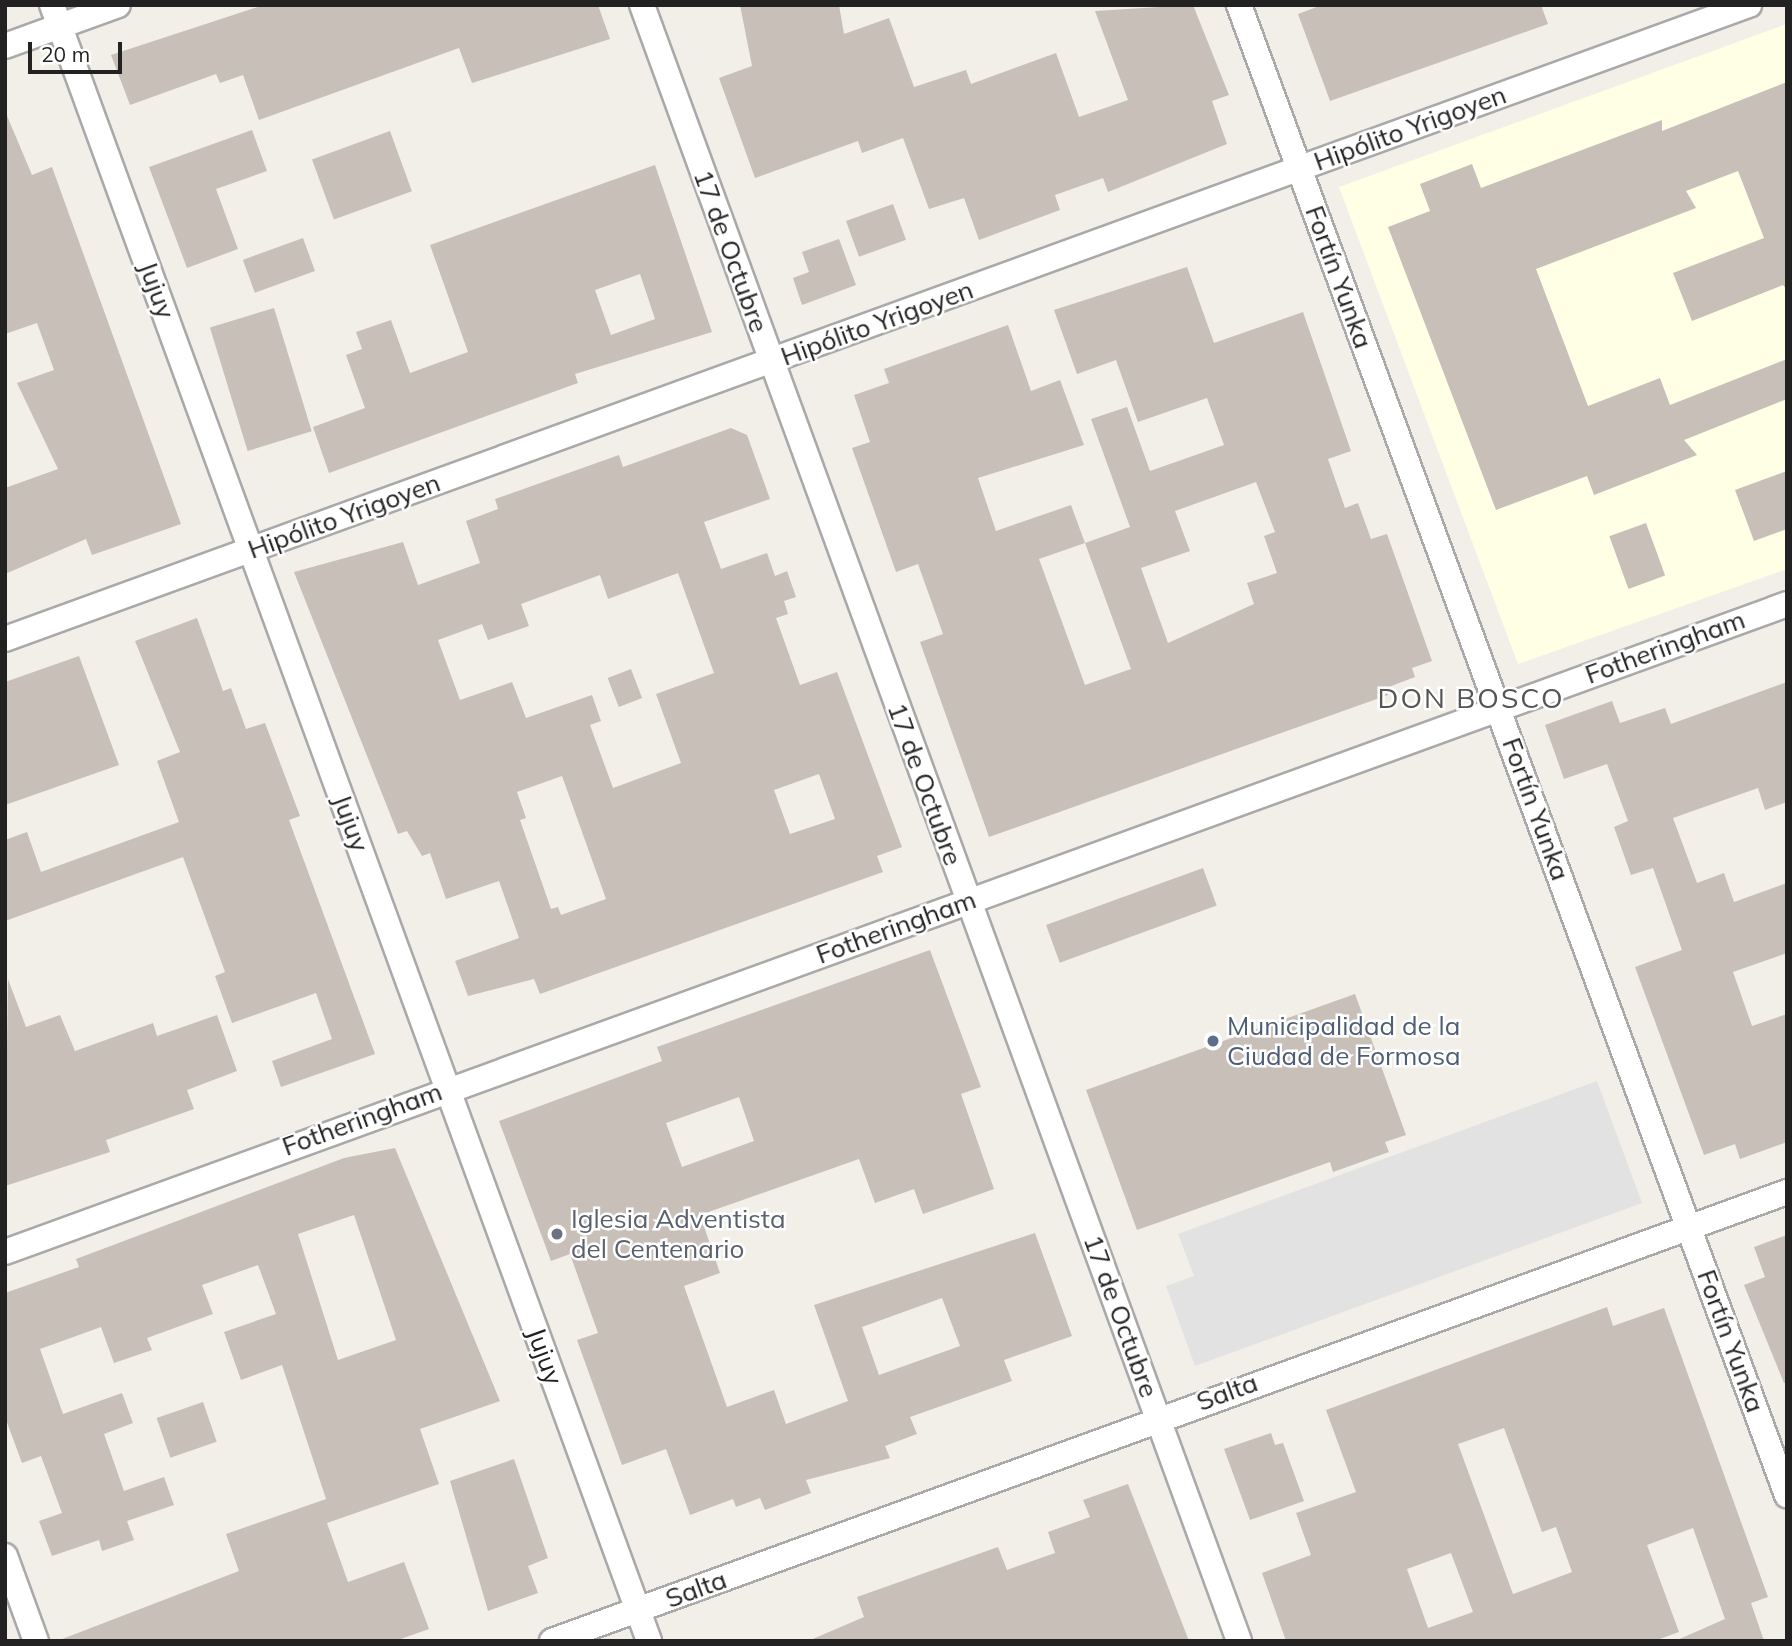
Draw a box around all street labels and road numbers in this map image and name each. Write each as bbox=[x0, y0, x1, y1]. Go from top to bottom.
street label: Hipólito Yrigoyen bbox=[1310, 79, 1510, 177]
street label: 17 de Octubre bbox=[687, 166, 775, 336]
street label: Fortín Yunka bbox=[1299, 201, 1379, 353]
street label: Jujuy bbox=[132, 257, 182, 323]
street label: Hipólito Yrigoyen bbox=[777, 274, 977, 372]
street label: Hipólito Yrigoyen bbox=[244, 467, 444, 565]
street label: Fotheringham bbox=[1581, 604, 1749, 690]
street label: 17 de Octubre bbox=[881, 699, 969, 869]
street label: Fortín Yunka bbox=[1496, 733, 1576, 885]
street label: Jujuy bbox=[326, 790, 376, 856]
street label: Fotheringham bbox=[812, 884, 980, 970]
street label: Fotheringham bbox=[278, 1076, 446, 1162]
street label: 17 de Octubre bbox=[1077, 1231, 1165, 1401]
street label: Fortín Yunka bbox=[1691, 1265, 1771, 1417]
street label: Jujuy bbox=[520, 1323, 570, 1389]
street label: Salta bbox=[1192, 1367, 1262, 1417]
street label: Salta bbox=[661, 1564, 731, 1614]

